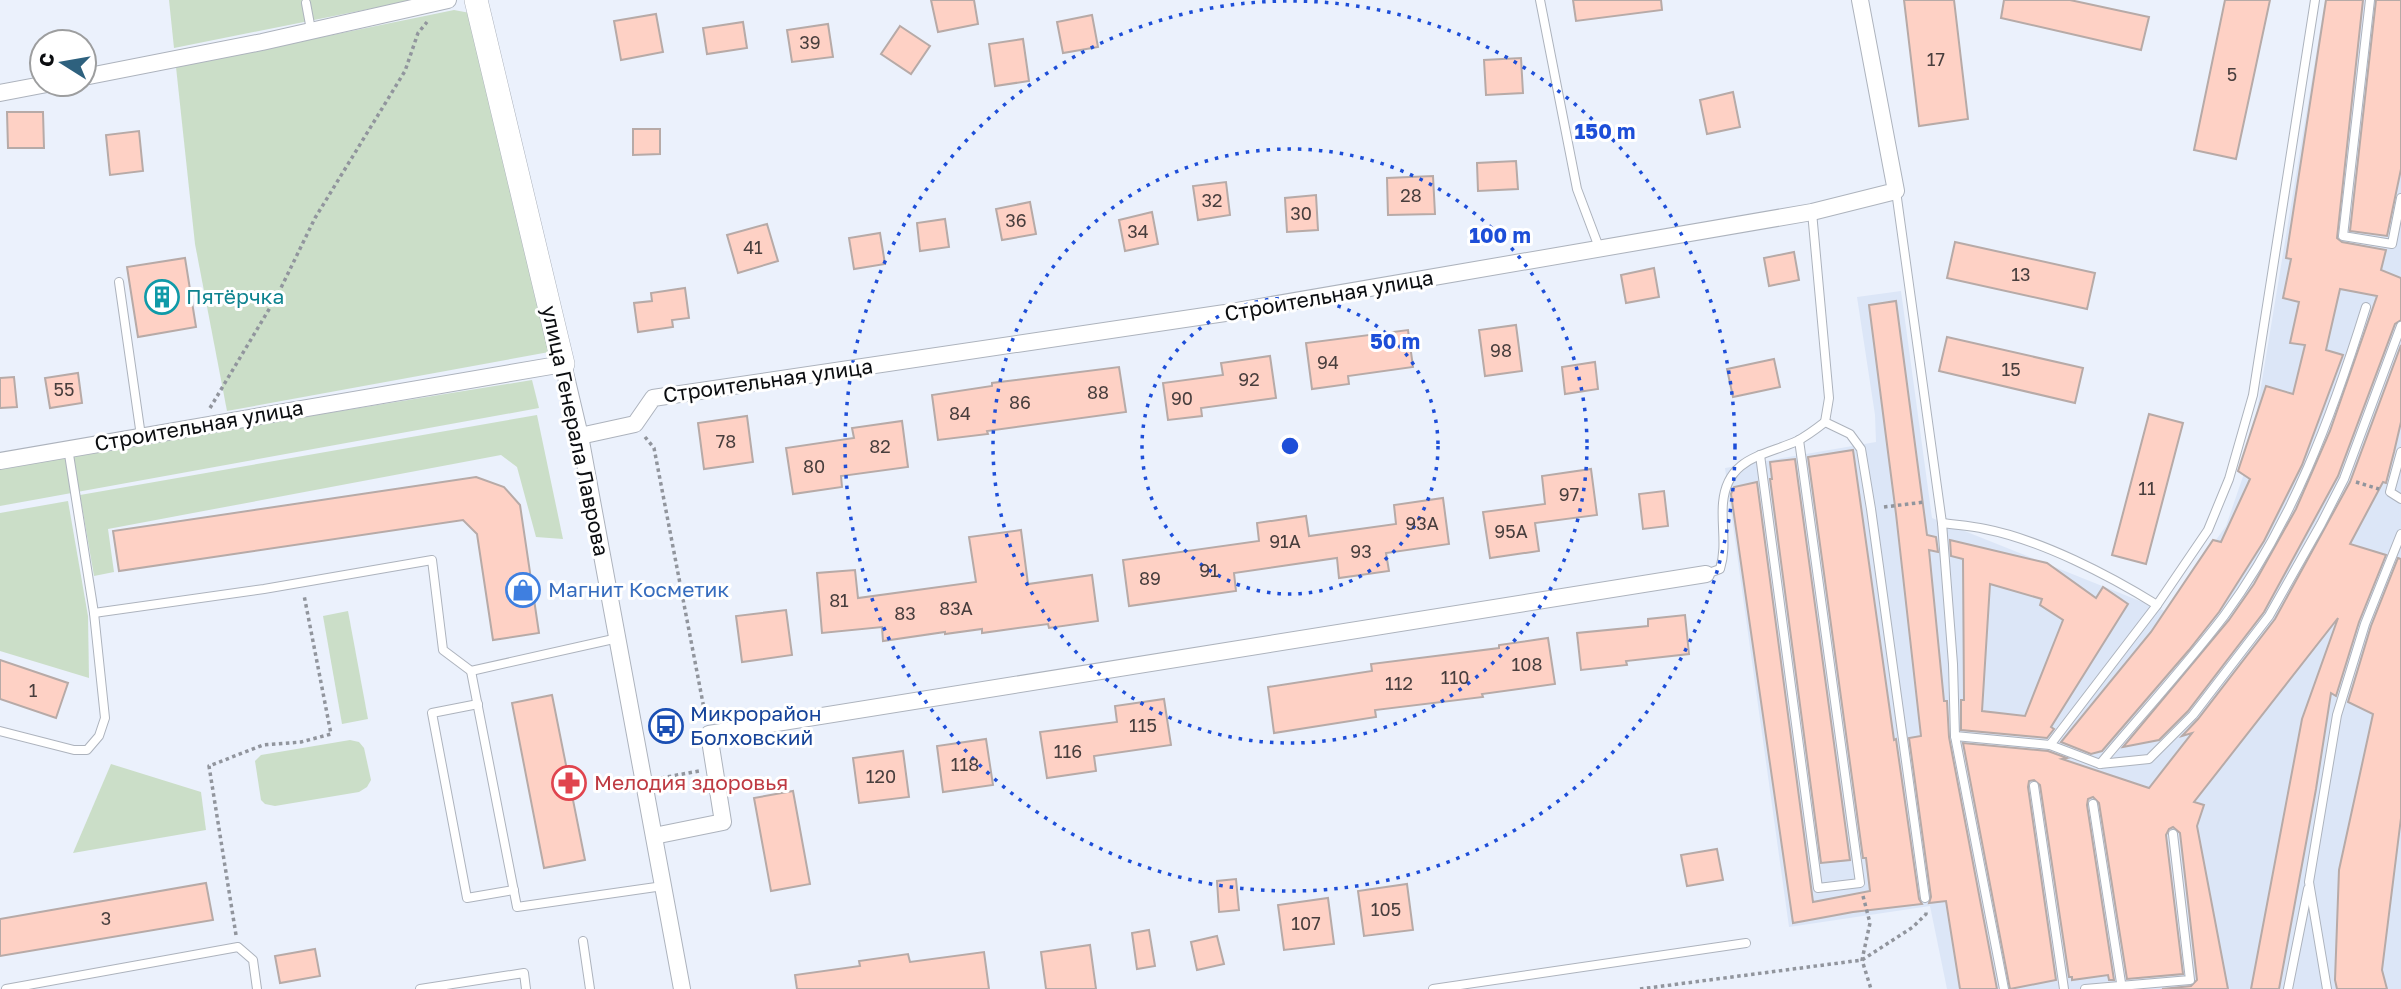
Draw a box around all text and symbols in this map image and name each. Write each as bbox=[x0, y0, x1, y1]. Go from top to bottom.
north arrow bbox=[28, 28, 98, 98]
house number: 39 bbox=[799, 31, 821, 53]
house number: 17 bbox=[1927, 48, 1945, 70]
text: С bbox=[33, 51, 58, 68]
house number: 5 bbox=[2227, 63, 2237, 85]
text: 150 m bbox=[1575, 118, 1635, 144]
house number: 28 bbox=[1400, 184, 1422, 206]
house number: 32 bbox=[1202, 189, 1222, 211]
house number: 30 bbox=[1290, 202, 1312, 224]
house number: 36 bbox=[1005, 209, 1027, 231]
house number: 34 bbox=[1127, 220, 1149, 242]
text: 100 m bbox=[1469, 222, 1531, 248]
house number: 41 bbox=[743, 236, 763, 258]
house number: 13 bbox=[2011, 263, 2031, 285]
street label: Строительная улица bbox=[1222, 264, 1435, 326]
building icon: Пятёрчка bbox=[143, 278, 181, 316]
place label: Пятёрчка bbox=[186, 283, 284, 309]
street label: улица Генерала Лаврова bbox=[537, 303, 615, 558]
text: 50 m bbox=[1370, 328, 1420, 354]
house number: 98 bbox=[1490, 339, 1512, 361]
house number: 94 bbox=[1317, 351, 1339, 373]
street label: Строительная улица bbox=[661, 352, 874, 408]
house number: 15 bbox=[2001, 358, 2021, 380]
house number: 92 bbox=[1238, 368, 1260, 390]
house number: 55 bbox=[54, 378, 74, 400]
house number: 88 bbox=[1087, 381, 1109, 403]
house number: 90 bbox=[1171, 387, 1193, 409]
house number: 86 bbox=[1009, 391, 1031, 413]
street label: Строительная улица bbox=[92, 394, 305, 456]
house number: 84 bbox=[949, 402, 971, 424]
house number: 78 bbox=[716, 430, 736, 452]
centre of rings bbox=[1278, 434, 1302, 458]
house number: 82 bbox=[869, 435, 891, 457]
house number: 80 bbox=[803, 455, 825, 477]
house number: 11 bbox=[2138, 477, 2156, 499]
house number: 97 bbox=[1559, 483, 1579, 505]
house number: 93А bbox=[1405, 512, 1439, 534]
house number: 95А bbox=[1494, 520, 1528, 542]
house number: 91А bbox=[1269, 530, 1301, 552]
house number: 93 bbox=[1350, 540, 1372, 562]
house number: 91 bbox=[1199, 559, 1219, 581]
house number: 89 bbox=[1139, 567, 1161, 589]
shop icon: Магнит Косметик bbox=[504, 571, 542, 609]
place label: Магнит Косметик bbox=[548, 576, 729, 602]
house number: 81 bbox=[829, 589, 849, 611]
house number: 83А bbox=[939, 597, 973, 619]
house number: 83 bbox=[894, 602, 916, 624]
house number: 108 bbox=[1512, 653, 1542, 675]
house number: 110 bbox=[1441, 666, 1469, 688]
house number: 112 bbox=[1385, 672, 1413, 694]
house number: 1 bbox=[29, 679, 38, 701]
place label: Микрорайон Болховский bbox=[690, 700, 821, 750]
bus stop icon: Микрорайон Болховский bbox=[647, 707, 685, 745]
house number: 115 bbox=[1129, 714, 1157, 736]
house number: 116 bbox=[1054, 740, 1082, 762]
house number: 118 bbox=[951, 753, 979, 775]
pharmacy icon: Мелодия здоровья bbox=[550, 764, 588, 802]
house number: 120 bbox=[866, 765, 896, 787]
place label: Мелодия здоровья bbox=[594, 769, 788, 795]
house number: 105 bbox=[1371, 898, 1401, 920]
house number: 3 bbox=[101, 907, 111, 929]
house number: 107 bbox=[1291, 912, 1321, 934]

